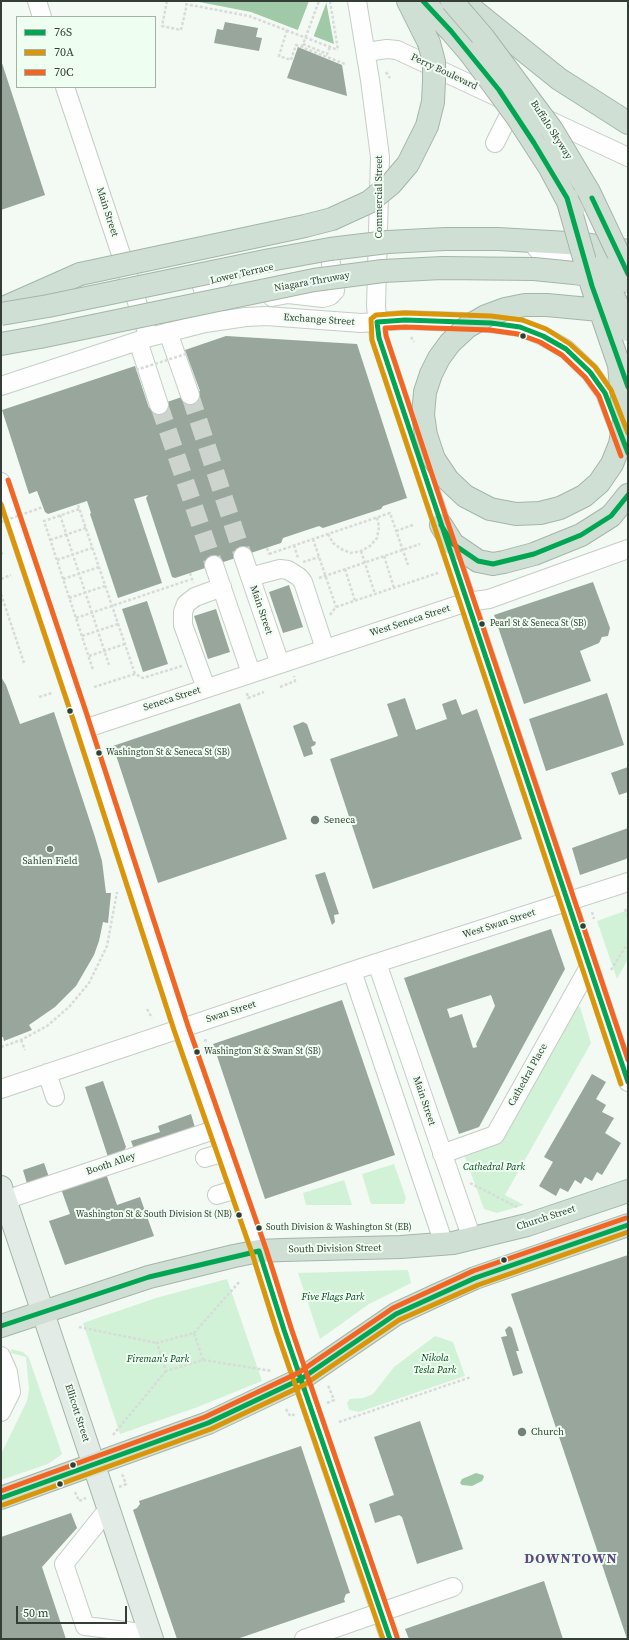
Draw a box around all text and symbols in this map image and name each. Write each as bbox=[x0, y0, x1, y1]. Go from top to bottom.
legend bbox=[16, 16, 156, 88]
text: 76S bbox=[54, 24, 72, 40]
text: 70A bbox=[54, 44, 74, 60]
street label: Perry Boulevard bbox=[409, 51, 479, 93]
text: 70C bbox=[54, 64, 74, 80]
street label: Buffalo Skyway bbox=[528, 98, 574, 162]
street label: Commercial Street bbox=[373, 155, 385, 239]
street label: Main Street bbox=[93, 186, 121, 238]
street label: Lower Terrace bbox=[209, 261, 275, 287]
street label: Niagara Thruway bbox=[273, 269, 351, 295]
street label: Exchange Street bbox=[283, 312, 355, 328]
unlabelled marker bbox=[518, 331, 528, 341]
street label: Main Street bbox=[247, 584, 275, 636]
street label: West Seneca Street bbox=[368, 602, 452, 640]
marker: Pearl St & Seneca St (SB) bbox=[477, 619, 487, 629]
place label: Pearl St & Seneca St (SB) bbox=[490, 619, 587, 629]
street label: Seneca Street bbox=[142, 684, 202, 714]
unlabelled marker bbox=[65, 706, 75, 716]
marker: Washington St & Seneca St (SB) bbox=[94, 748, 104, 758]
place label: Washington St & Seneca St (SB) bbox=[106, 748, 230, 758]
marker: Seneca bbox=[309, 814, 321, 826]
place label: Seneca bbox=[324, 814, 355, 826]
marker: Sahlen Field bbox=[45, 844, 55, 854]
place label: Sahlen Field bbox=[23, 855, 77, 867]
street label: West Swan Street bbox=[461, 907, 537, 941]
unlabelled marker bbox=[578, 921, 588, 931]
street label: Swan Street bbox=[205, 998, 257, 1026]
street label: Cathedral Place bbox=[506, 1042, 550, 1108]
marker: Washington St & Swan St (SB) bbox=[192, 1047, 202, 1057]
place label: Washington St & Swan St (SB) bbox=[204, 1047, 321, 1057]
street label: Main Street bbox=[410, 1075, 438, 1127]
street label: Booth Alley bbox=[85, 1150, 137, 1178]
park label: Cathedral Park bbox=[463, 1161, 525, 1173]
street label: Church Street bbox=[515, 1203, 577, 1233]
place label: Washington St & South Division St (NB) bbox=[76, 1210, 232, 1220]
marker: Washington St & South Division St (NB) bbox=[234, 1210, 244, 1220]
marker: South Division & Washington St (EB) bbox=[254, 1223, 264, 1233]
place label: South Division & Washington St (EB) bbox=[266, 1223, 412, 1233]
street label: South Division Street bbox=[288, 1242, 382, 1256]
unlabelled marker bbox=[499, 1255, 509, 1265]
park label: Five Flags Park bbox=[301, 1291, 365, 1303]
park label: Nikola Tesla Park bbox=[414, 1352, 456, 1376]
park label: Fireman's Park bbox=[127, 1353, 189, 1365]
street label: Ellicott Street bbox=[62, 1383, 92, 1443]
marker: Church bbox=[516, 1426, 528, 1438]
place label: Church bbox=[531, 1426, 564, 1438]
unlabelled marker bbox=[68, 1460, 78, 1470]
unlabelled marker bbox=[55, 1479, 65, 1489]
district label: DOWNTOWN bbox=[524, 1551, 618, 1567]
scale bar bbox=[18, 1598, 129, 1624]
text: 50 m bbox=[23, 1605, 49, 1621]

